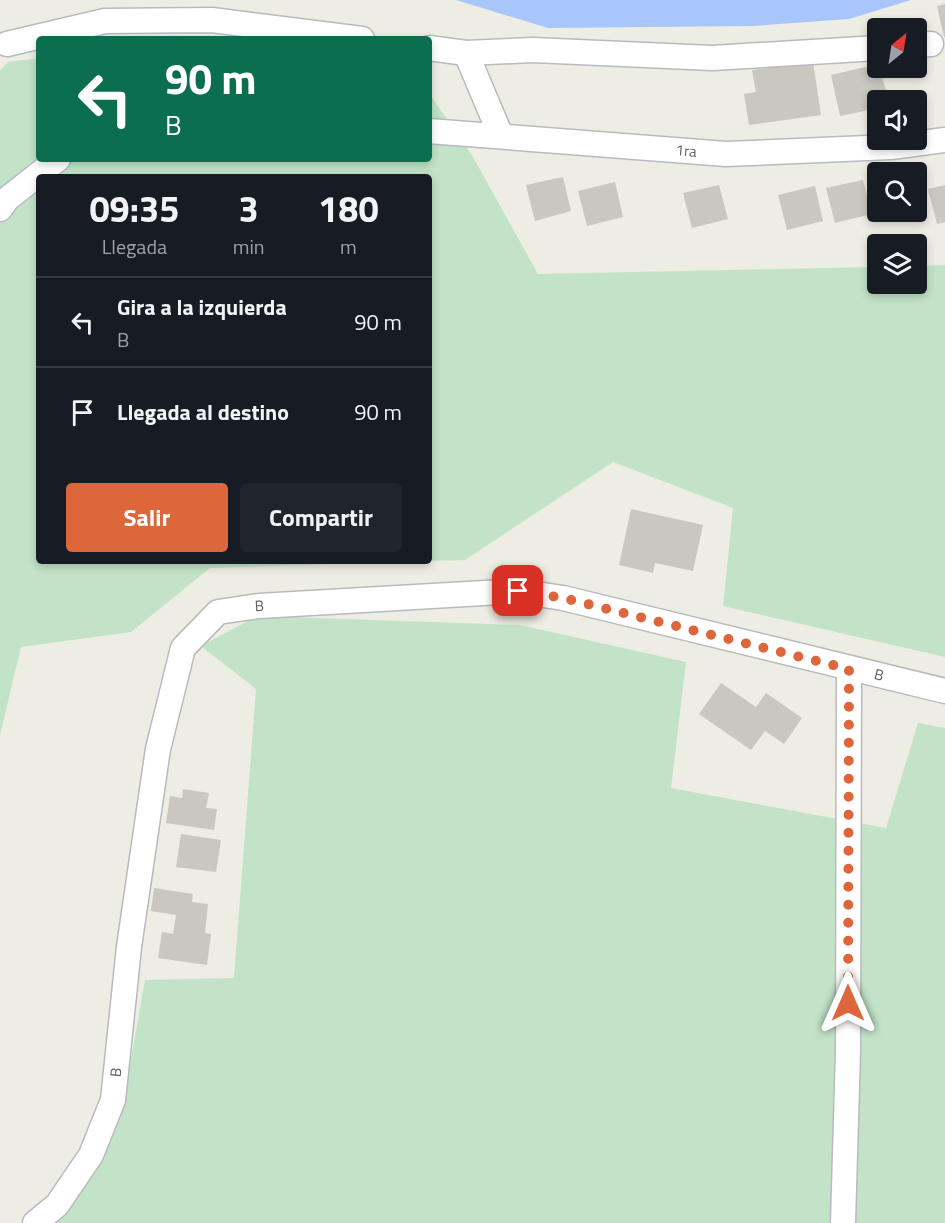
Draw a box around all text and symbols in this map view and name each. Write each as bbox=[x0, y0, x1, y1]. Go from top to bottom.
north arrow bbox=[867, 18, 927, 78]
map controls bbox=[867, 18, 927, 294]
text: 90 m bbox=[165, 46, 257, 110]
icon: left bbox=[66, 60, 144, 138]
button: sound bbox=[867, 90, 927, 150]
text: B bbox=[165, 104, 182, 145]
street label: 1ra bbox=[675, 138, 698, 163]
button: search bbox=[867, 162, 927, 222]
text: 09:35 bbox=[89, 181, 179, 236]
text: 3 bbox=[239, 181, 259, 236]
text: 180 bbox=[318, 181, 379, 236]
text: Llegada bbox=[102, 231, 167, 262]
text: min bbox=[233, 231, 265, 262]
text: m bbox=[340, 231, 357, 262]
button: layers bbox=[867, 234, 927, 294]
text: Gira a la izquierda bbox=[117, 290, 287, 324]
text: 90 m bbox=[354, 305, 402, 339]
icon: left bbox=[66, 306, 99, 339]
text: B bbox=[117, 324, 129, 355]
text: Llegada al destino bbox=[117, 395, 289, 429]
text: 90 m bbox=[354, 395, 402, 429]
icon: arrive bbox=[66, 396, 99, 429]
button: Salir bbox=[66, 483, 228, 552]
button: Compartir bbox=[240, 483, 402, 552]
pin bbox=[492, 565, 543, 616]
icon: arrive bbox=[501, 574, 534, 607]
street label: B bbox=[254, 594, 264, 617]
street label: B bbox=[872, 662, 886, 687]
position arrow bbox=[816, 971, 880, 1035]
street label: B bbox=[103, 1066, 127, 1078]

